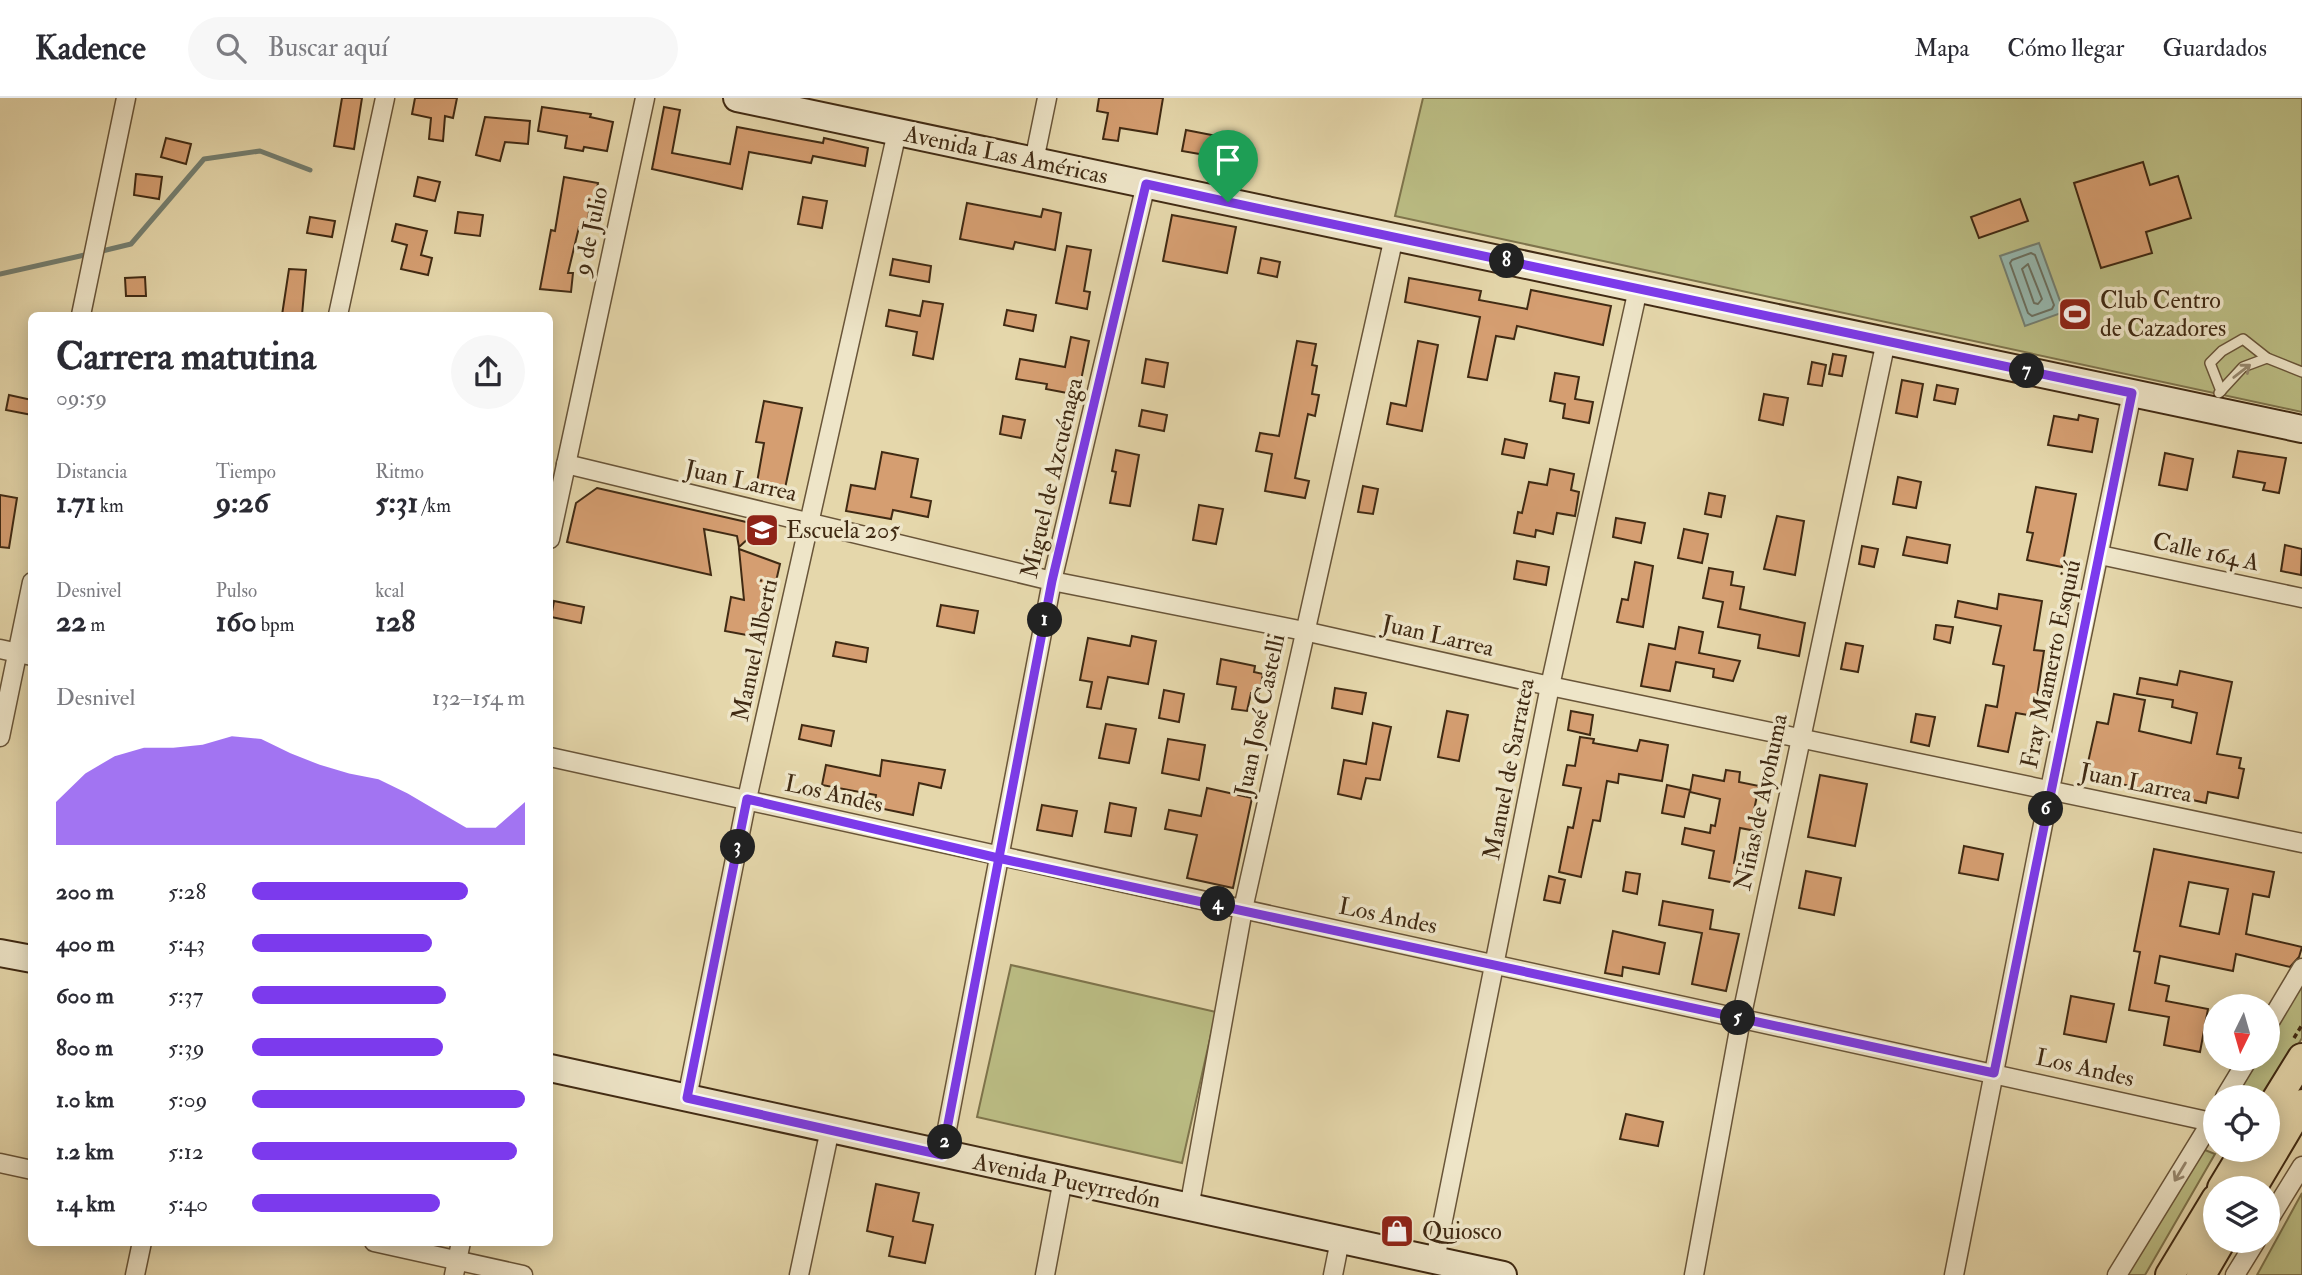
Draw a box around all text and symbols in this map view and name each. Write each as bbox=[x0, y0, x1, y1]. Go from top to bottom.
search box bbox=[188, 17, 678, 80]
text: Kadence bbox=[35, 28, 146, 69]
icon: search bbox=[212, 29, 250, 67]
text: Buscar aquí bbox=[268, 32, 388, 64]
text: Mapa bbox=[1914, 33, 1969, 64]
text: Cómo llegar bbox=[2007, 33, 2124, 64]
text: Guardados bbox=[2162, 33, 2267, 64]
street label: Avenida Las Américas bbox=[900, 118, 1111, 192]
pin bbox=[1198, 130, 1258, 202]
icon: arrive bbox=[1209, 141, 1247, 179]
street label: 9 de Julio bbox=[566, 184, 616, 280]
pin: 8 bbox=[1490, 244, 1524, 278]
text: 8 bbox=[1502, 248, 1511, 272]
place label: Club Centro de Cazadores bbox=[2100, 285, 2226, 344]
sports icon: Club Centro de Cazadores bbox=[2056, 295, 2094, 333]
text: Carrera matutina bbox=[56, 333, 316, 381]
button: share bbox=[451, 335, 525, 409]
pin: 7 bbox=[2010, 354, 2044, 388]
text: 7 bbox=[2022, 358, 2031, 382]
one-way arrow bbox=[2232, 364, 2250, 379]
street label: Miguel de Azcuénaga bbox=[1014, 373, 1090, 581]
text: 09:59 bbox=[56, 383, 107, 412]
street label: Juan Larrea bbox=[681, 453, 801, 509]
text: Distancia bbox=[56, 460, 127, 484]
text: Tiempo bbox=[216, 460, 276, 484]
text: Ritmo bbox=[375, 460, 424, 484]
text: 1.71 bbox=[56, 484, 96, 521]
text: 9:26 bbox=[216, 484, 269, 521]
text: 5:31 bbox=[375, 484, 418, 521]
text: km bbox=[96, 494, 124, 518]
text: /km bbox=[418, 494, 451, 518]
school or university icon: Escuela 205 bbox=[743, 511, 781, 549]
place label: Escuela 205 bbox=[786, 515, 900, 546]
street label: Calle 164 A bbox=[2150, 526, 2262, 578]
street label: Fray Mamerto Esquiú bbox=[2014, 557, 2088, 771]
street label: Manuel Alberti bbox=[725, 576, 785, 724]
text: Desnivel bbox=[56, 579, 122, 603]
text: Pulso bbox=[216, 579, 257, 603]
text: kcal bbox=[375, 579, 404, 603]
pin: 1 bbox=[1028, 602, 1062, 638]
text: 22 bbox=[56, 603, 86, 640]
text: 160 bbox=[216, 603, 257, 640]
text: 128 bbox=[375, 603, 415, 640]
text: 1 bbox=[1041, 607, 1048, 631]
street label: Juan Larrea bbox=[1378, 608, 1498, 664]
text: m bbox=[86, 613, 105, 637]
text: bpm bbox=[257, 613, 294, 637]
street label: Juan José Castelli bbox=[1227, 631, 1292, 800]
street label: Manuel de Sarratea bbox=[1476, 674, 1542, 862]
text: Desnivel bbox=[56, 683, 135, 712]
text: 132–154 m bbox=[432, 683, 525, 712]
street label: Niñas de Ayohuma bbox=[1727, 710, 1795, 893]
street label: Juan Larrea bbox=[2076, 756, 2196, 810]
street label: Los Andes bbox=[782, 768, 886, 820]
pin: 6 bbox=[2028, 792, 2064, 826]
text: 6 bbox=[2041, 796, 2050, 820]
pin: 3 bbox=[720, 830, 756, 864]
text: 3 bbox=[734, 834, 741, 858]
text: 200 m bbox=[56, 877, 114, 906]
text: 5:28 bbox=[168, 877, 206, 906]
pin: 4 bbox=[1200, 886, 1236, 922]
street label: Los Andes bbox=[1336, 890, 1440, 942]
text: 4 bbox=[1212, 891, 1223, 915]
text: 400 m bbox=[56, 929, 115, 958]
text: 5:43 bbox=[168, 929, 205, 958]
text: 600 m bbox=[56, 981, 114, 1010]
text: 5:37 bbox=[168, 981, 203, 1010]
north arrow bbox=[2203, 994, 2280, 1071]
map controls bbox=[2203, 994, 2280, 1253]
pin: 5 bbox=[1720, 1000, 1756, 1035]
text: 5 bbox=[1733, 1005, 1742, 1029]
text: 800 m bbox=[56, 1033, 113, 1062]
text: 5:39 bbox=[168, 1033, 204, 1062]
street label: Los Andes bbox=[2033, 1042, 2137, 1094]
text: 1.0 km bbox=[56, 1085, 114, 1114]
text: 5:09 bbox=[168, 1085, 207, 1114]
button: locate bbox=[2203, 1085, 2280, 1162]
pin: 2 bbox=[928, 1124, 962, 1160]
text: 2 bbox=[940, 1129, 949, 1153]
text: 1.2 km bbox=[56, 1137, 114, 1166]
text: 5:12 bbox=[168, 1137, 204, 1166]
street label: Avenida Pueyrredón bbox=[969, 1146, 1164, 1216]
one-way arrow bbox=[2173, 1162, 2187, 1182]
button: layers bbox=[2203, 1176, 2280, 1253]
text: 1.4 km bbox=[56, 1189, 115, 1218]
text: 5:40 bbox=[168, 1189, 208, 1218]
shop icon: Quiosco bbox=[1378, 1212, 1416, 1250]
place label: Quiosco bbox=[1422, 1216, 1502, 1247]

